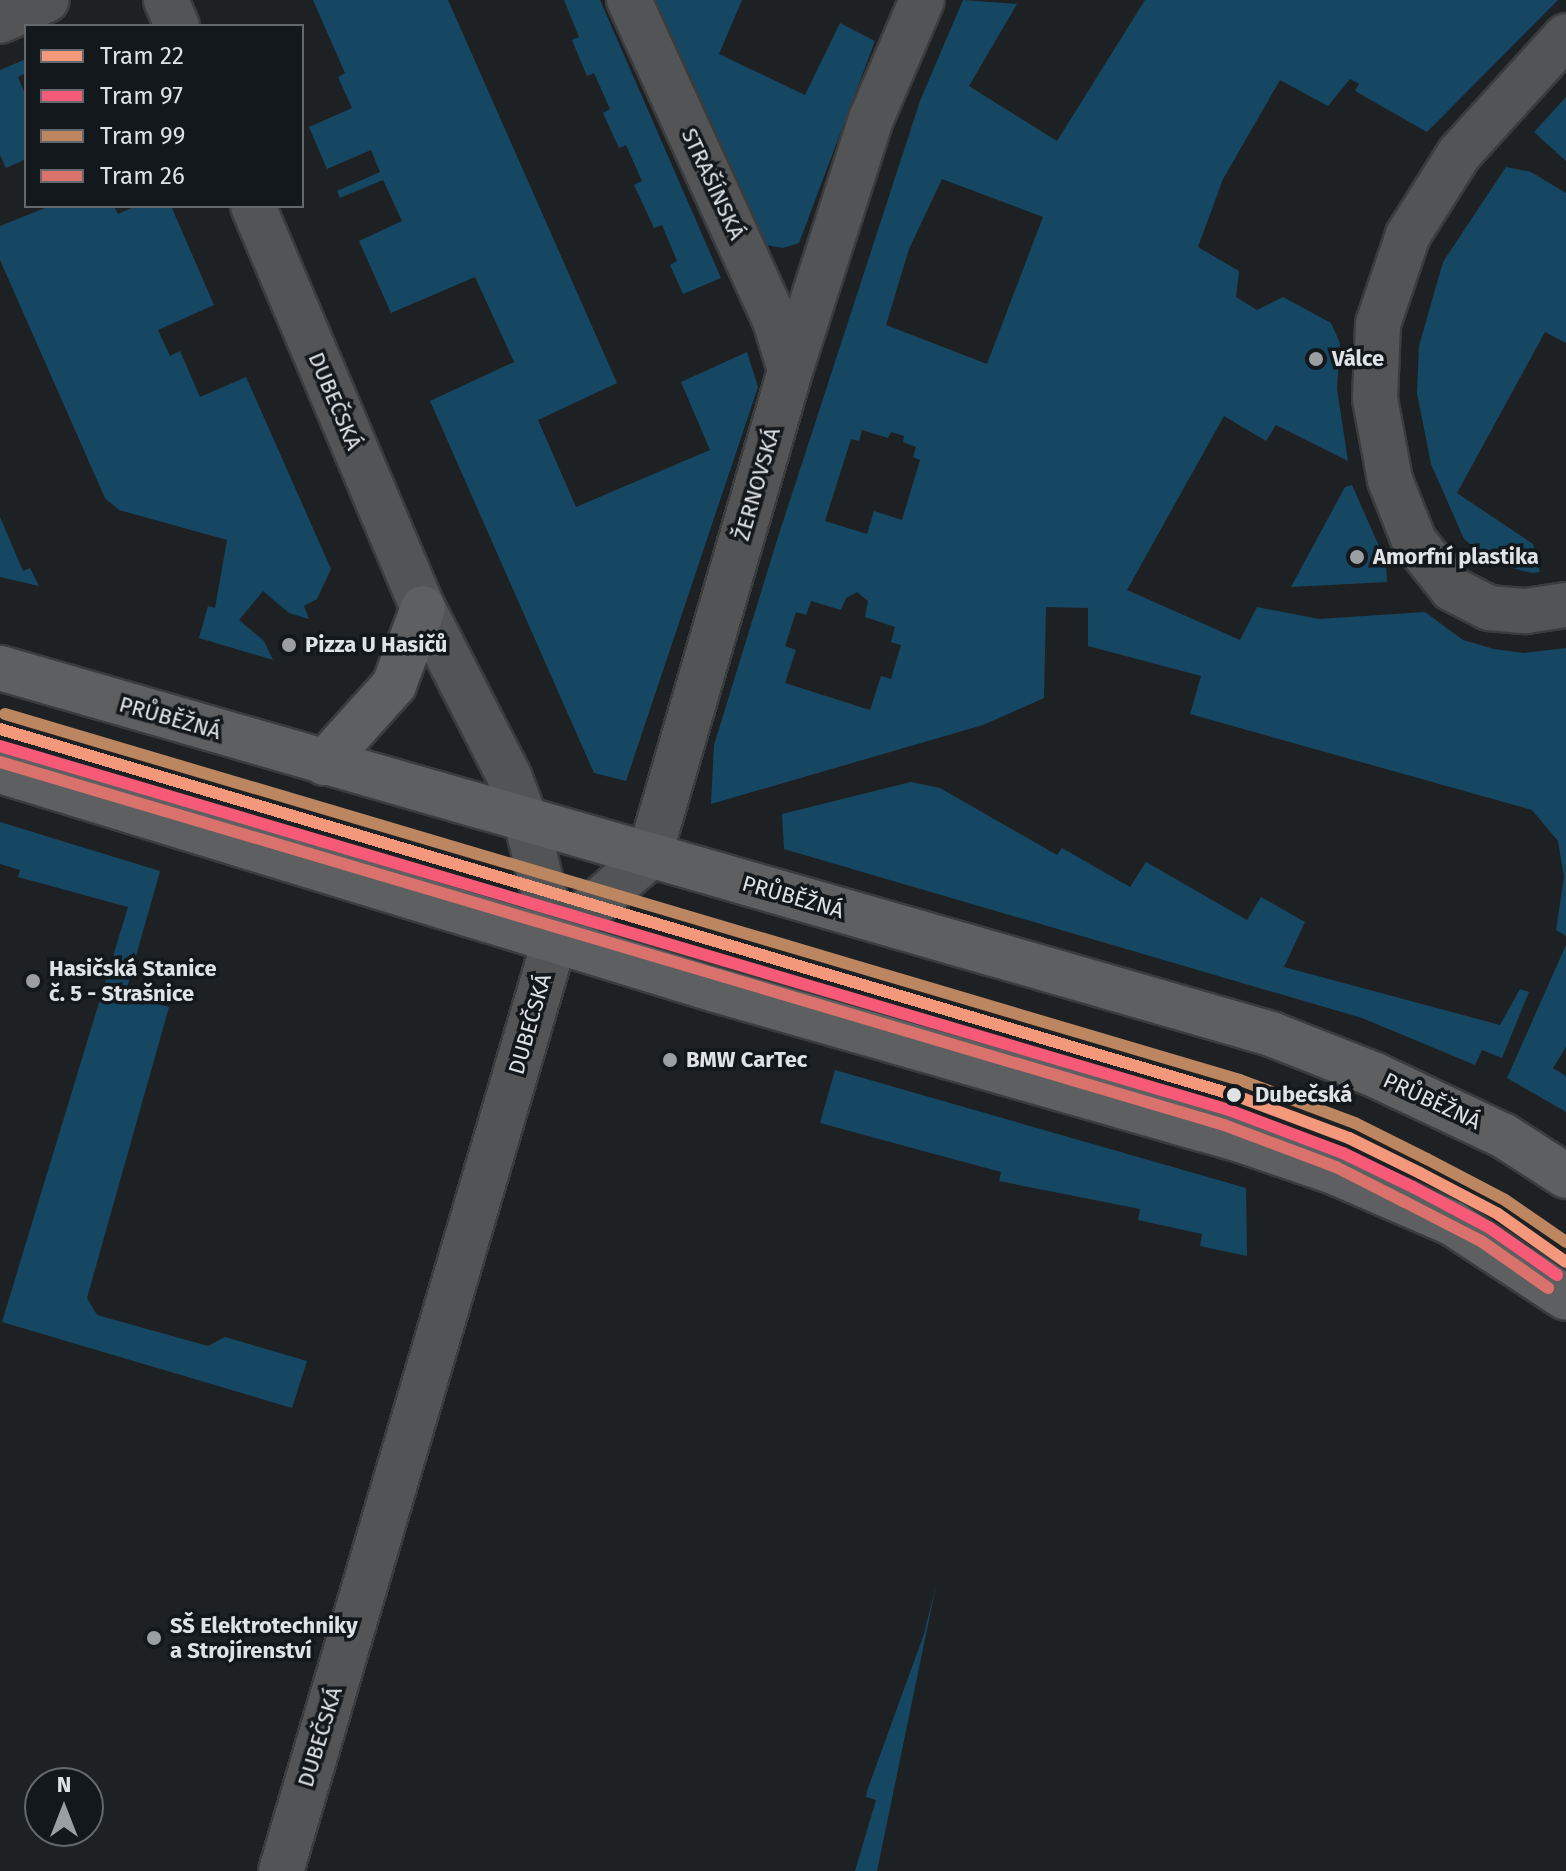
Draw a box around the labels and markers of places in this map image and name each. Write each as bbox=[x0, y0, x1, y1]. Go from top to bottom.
place label: Válce bbox=[1332, 346, 1384, 372]
marker: Válce bbox=[1307, 350, 1325, 368]
place label: Amorfní plastika bbox=[1373, 544, 1539, 570]
marker: Amorfní plastika bbox=[1348, 548, 1366, 566]
place label: Pizza U Hasičů bbox=[305, 632, 447, 658]
marker: Pizza U Hasičů bbox=[280, 636, 298, 654]
place label: Hasičská Stanice č. 5 - Strašnice bbox=[49, 955, 217, 1006]
marker: Hasičská Stanice č. 5 - Strašnice bbox=[24, 972, 42, 990]
place label: BMW CarTec bbox=[686, 1047, 807, 1073]
marker: BMW CarTec bbox=[661, 1051, 679, 1069]
marker: Dubečská bbox=[1220, 1081, 1248, 1109]
place label: Dubečská bbox=[1255, 1082, 1352, 1108]
place label: SŠ Elektrotechniky a Strojírenství bbox=[170, 1612, 358, 1664]
marker: SŠ Elektrotechniky a Strojírenství bbox=[145, 1629, 163, 1647]

